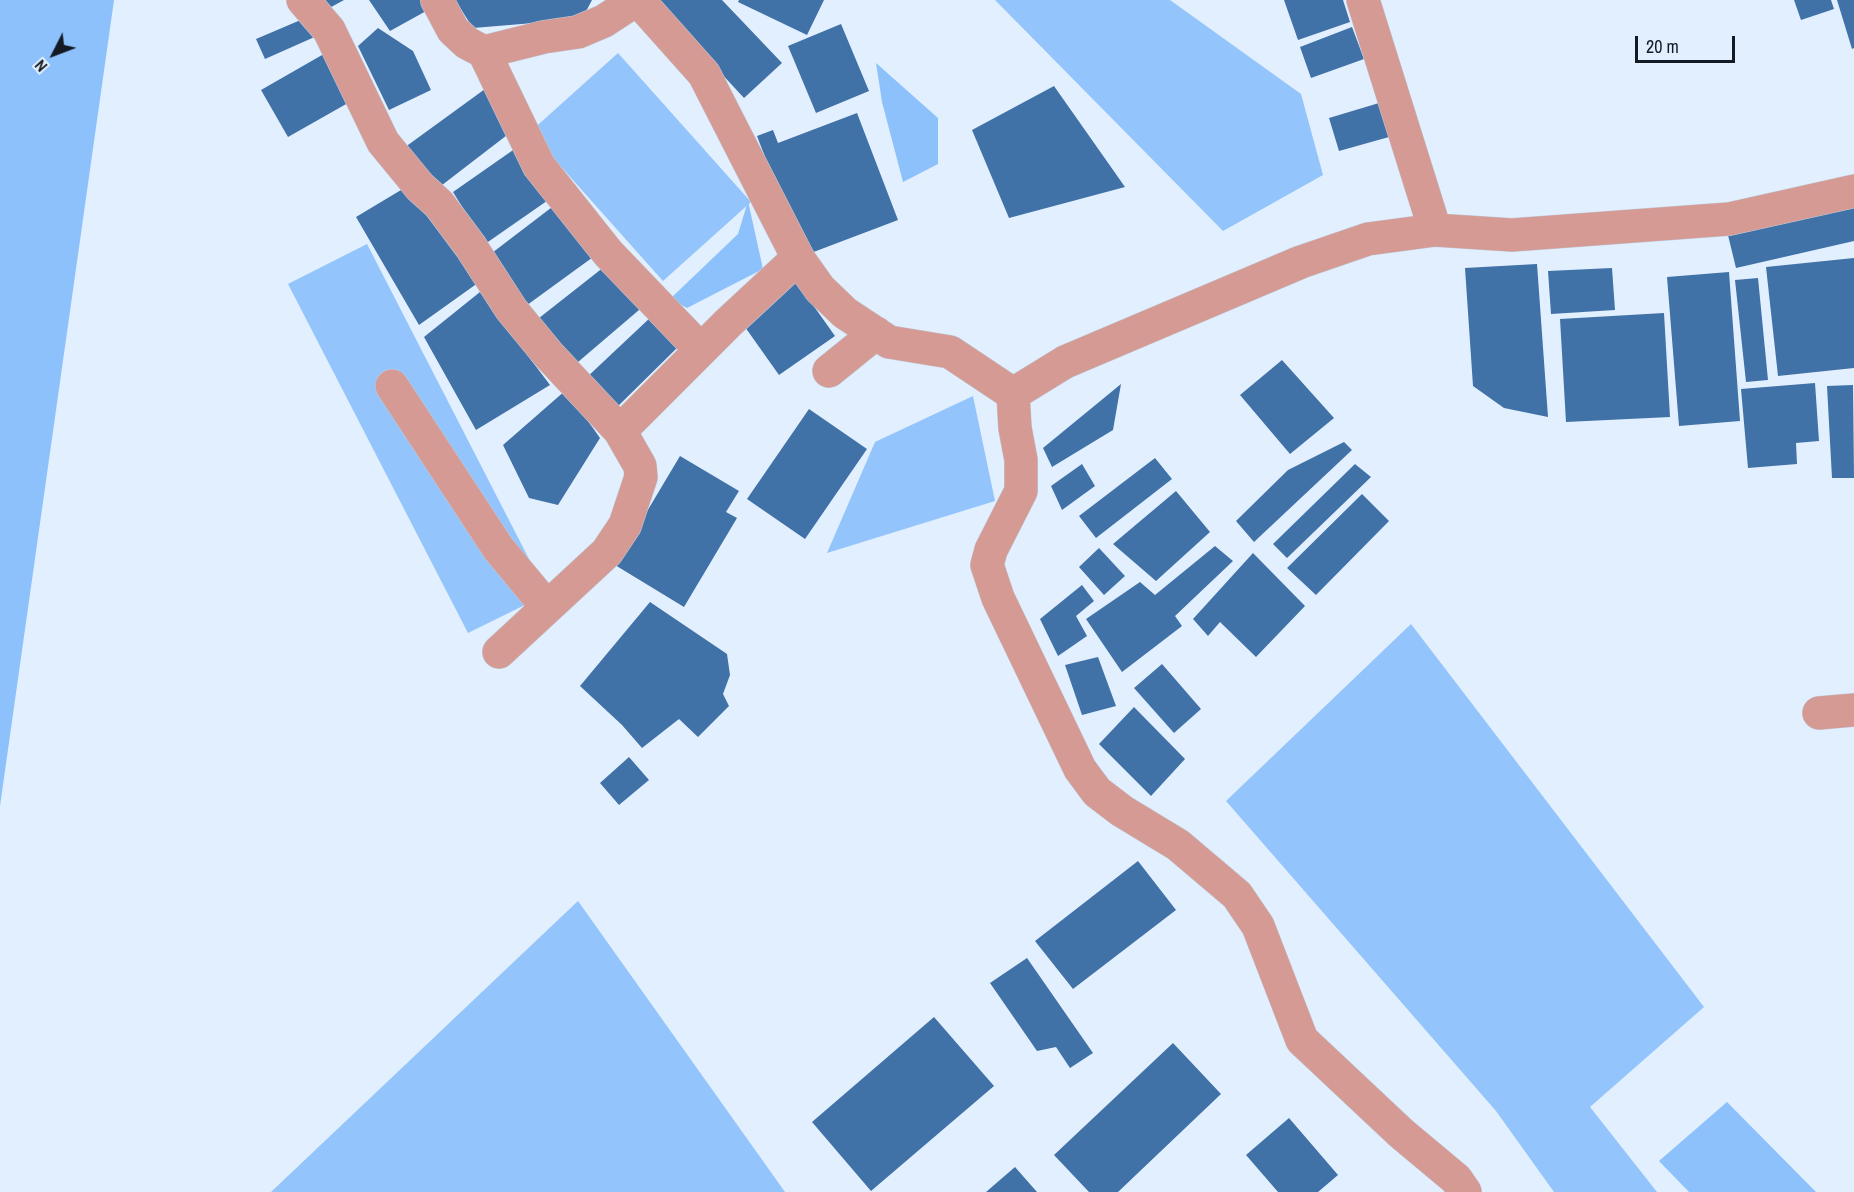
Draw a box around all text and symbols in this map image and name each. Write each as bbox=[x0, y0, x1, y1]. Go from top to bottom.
north arrow bbox=[24, 24, 84, 84]
scale bar bbox=[1638, 24, 1738, 62]
text: 20 m bbox=[1646, 34, 1679, 59]
text: N bbox=[29, 55, 52, 77]

